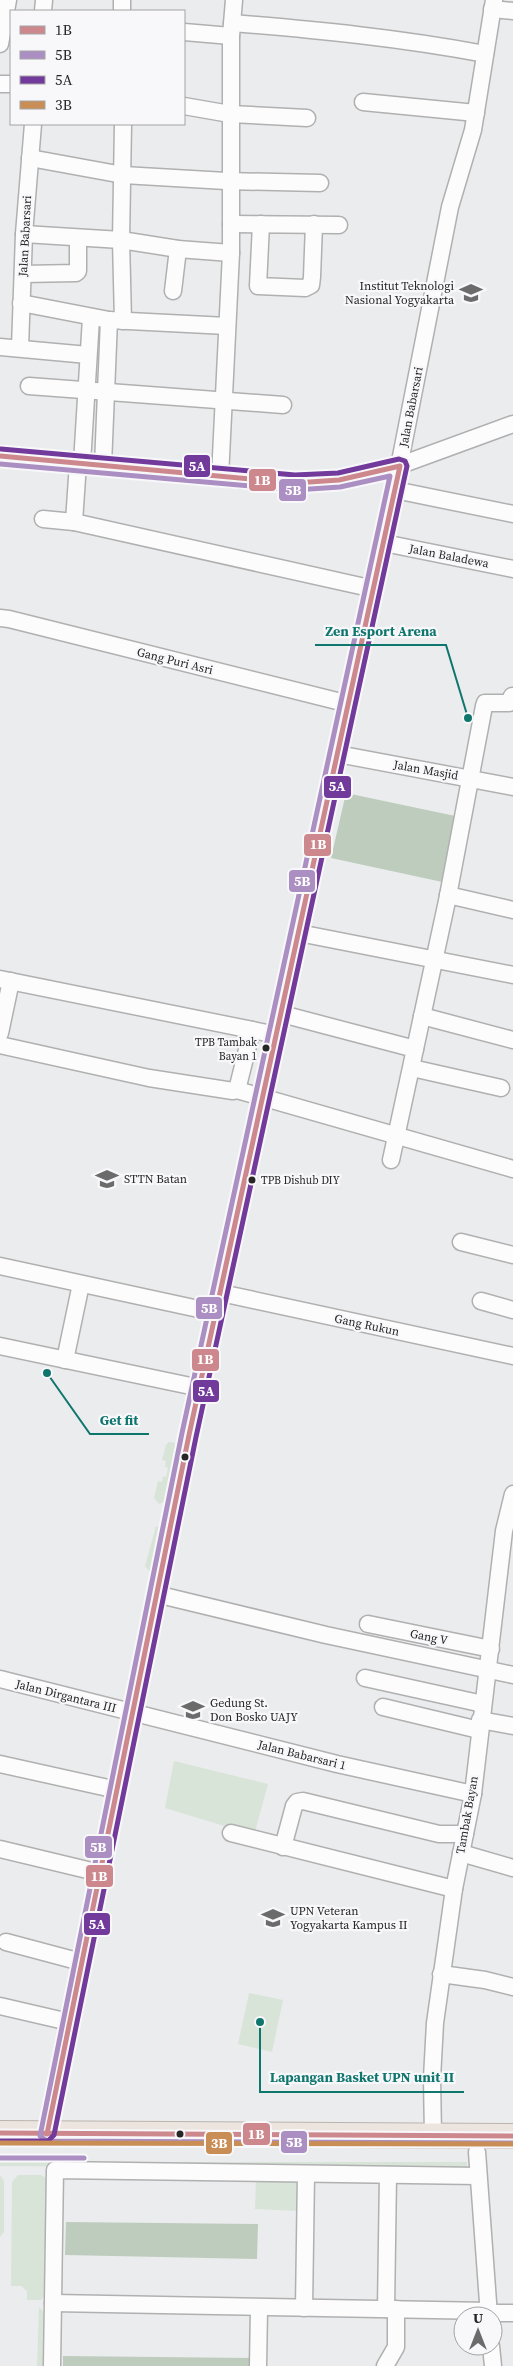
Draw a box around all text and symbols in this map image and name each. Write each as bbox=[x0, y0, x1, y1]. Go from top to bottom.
legend bbox=[10, 10, 185, 125]
text: 1B bbox=[55, 19, 72, 40]
text: 5B bbox=[55, 44, 72, 65]
text: 5A bbox=[55, 69, 73, 90]
text: 3B bbox=[55, 94, 72, 115]
street label: Jalan Babarsari bbox=[15, 195, 35, 278]
place label: Institut Teknologi Nasional Yogyakarta bbox=[345, 278, 455, 308]
school or university icon: Institut Teknologi Nasional Yogyakarta bbox=[458, 280, 484, 306]
street label: Jalan Babarsari bbox=[395, 365, 427, 449]
line badge: 5A bbox=[183, 454, 211, 478]
text: 5A bbox=[188, 456, 206, 476]
line badge: 1B bbox=[248, 468, 277, 492]
text: 1B bbox=[254, 470, 270, 490]
line badge: 5B bbox=[278, 478, 307, 502]
text: 5B bbox=[285, 480, 301, 500]
street label: Jalan Baladewa bbox=[407, 540, 491, 572]
callout: Zen Esport Arena bbox=[315, 616, 446, 645]
text: Zen Esport Arena bbox=[325, 621, 437, 641]
street label: Gang Puri Asri bbox=[135, 644, 215, 678]
street label: Jalan Masjid bbox=[391, 756, 460, 784]
line badge: 5A bbox=[323, 775, 352, 799]
text: 5A bbox=[328, 776, 346, 796]
line badge: 1B bbox=[303, 833, 332, 857]
text: 1B bbox=[310, 834, 326, 854]
line badge: 5B bbox=[288, 869, 316, 893]
text: 5B bbox=[294, 871, 310, 891]
place label: TPB Tambak Bayan 1 bbox=[195, 1035, 258, 1064]
marker: TPB Tambak Bayan 1 bbox=[261, 1043, 271, 1053]
school or university icon: STTN Batan bbox=[94, 1166, 120, 1192]
place label: STTN Batan bbox=[124, 1171, 187, 1187]
place label: TPB Dishub DIY bbox=[261, 1173, 340, 1188]
marker: TPB Dishub DIY bbox=[247, 1175, 257, 1185]
line badge: 5B bbox=[195, 1296, 223, 1320]
text: 5B bbox=[201, 1298, 217, 1318]
street label: Gang Rukun bbox=[333, 1310, 401, 1340]
line badge: 1B bbox=[191, 1348, 220, 1372]
text: 1B bbox=[197, 1349, 213, 1369]
line badge: 5A bbox=[192, 1379, 220, 1403]
text: 5A bbox=[197, 1381, 215, 1401]
callout: Get fit bbox=[90, 1405, 149, 1434]
text: Get fit bbox=[100, 1410, 139, 1430]
unlabelled marker bbox=[180, 1452, 190, 1462]
street label: Gang V bbox=[409, 1625, 449, 1649]
street label: Jalan Dirgantara III bbox=[13, 1676, 118, 1716]
place label: Gedung St. Don Bosko UAJY bbox=[210, 1695, 298, 1725]
school or university icon: Gedung St. Don Bosko UAJY bbox=[180, 1697, 206, 1723]
street label: Jalan Babarsari 1 bbox=[255, 1736, 348, 1774]
street label: Tambak Bayan bbox=[452, 1775, 482, 1855]
line badge: 5B bbox=[84, 1835, 113, 1859]
text: 5B bbox=[90, 1837, 106, 1857]
line badge: 1B bbox=[85, 1864, 114, 1888]
text: 1B bbox=[91, 1866, 107, 1886]
place label: UPN Veteran Yogyakarta Kampus II bbox=[290, 1903, 408, 1933]
school or university icon: UPN Veteran Yogyakarta Kampus II bbox=[260, 1905, 286, 1931]
line badge: 5A bbox=[83, 1912, 111, 1936]
text: 5A bbox=[88, 1914, 106, 1934]
callout: Lapangan Basket UPN unit II bbox=[260, 2063, 464, 2092]
text: Lapangan Basket UPN unit II bbox=[270, 2067, 454, 2087]
line badge: 1B bbox=[242, 2122, 271, 2146]
text: 1B bbox=[248, 2124, 264, 2144]
unlabelled marker bbox=[175, 2129, 185, 2139]
line badge: 5B bbox=[280, 2130, 308, 2154]
line badge: 3B bbox=[205, 2131, 233, 2155]
text: 5B bbox=[286, 2132, 302, 2152]
text: 3B bbox=[211, 2133, 227, 2153]
north arrow bbox=[453, 2306, 503, 2356]
text: U bbox=[473, 2308, 483, 2328]

